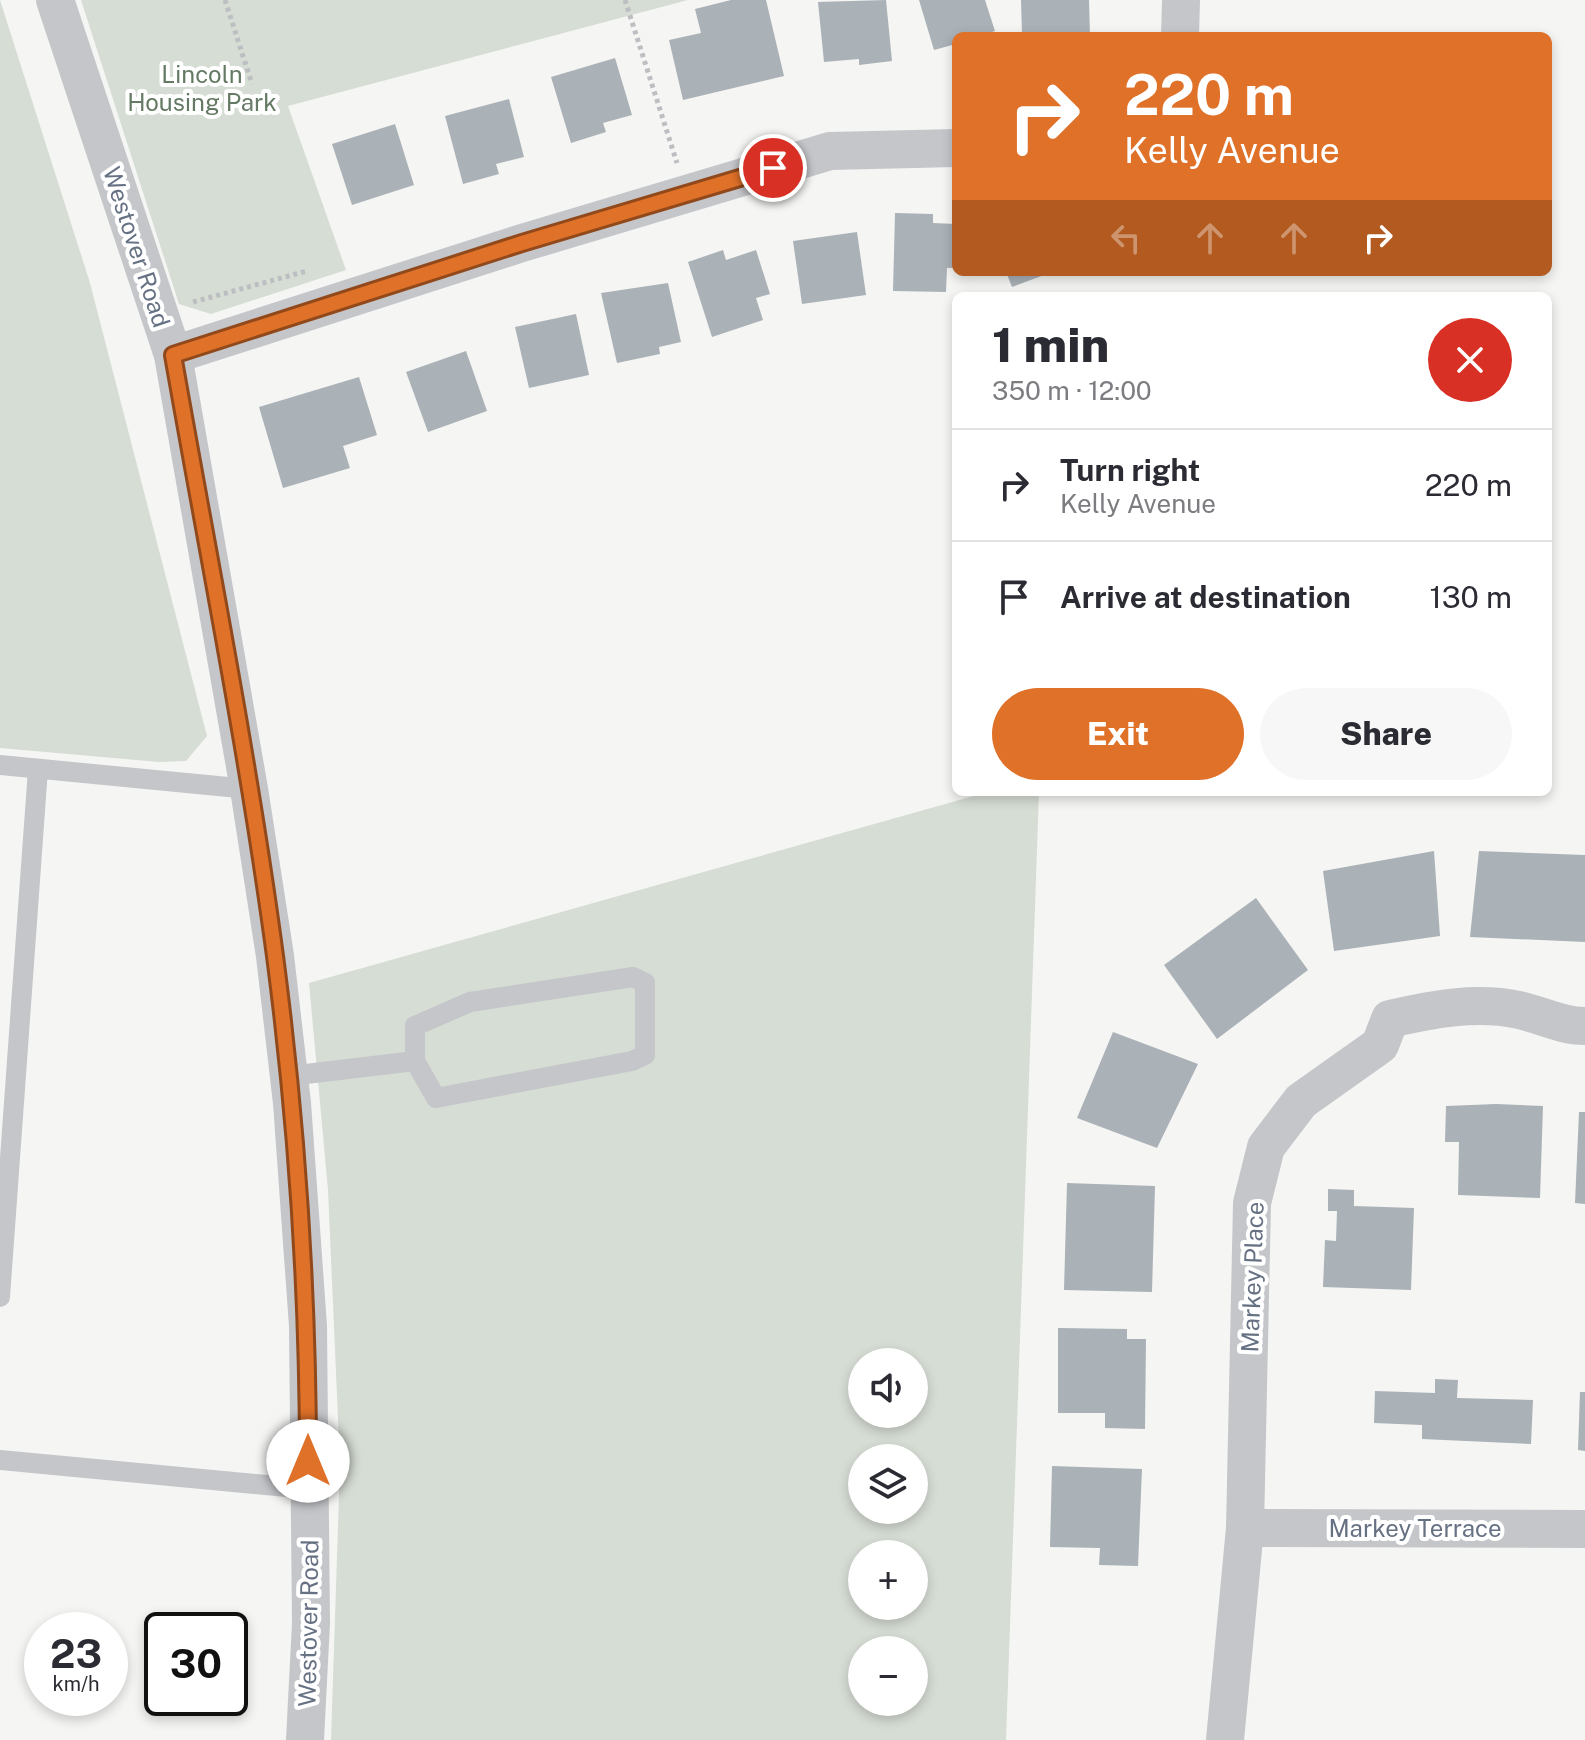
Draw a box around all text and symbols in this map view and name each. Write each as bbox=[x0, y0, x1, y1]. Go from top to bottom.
park label: Lincoln Housing Park bbox=[127, 60, 277, 116]
text: 220 m bbox=[1124, 62, 1294, 128]
icon: right bbox=[992, 64, 1096, 168]
text: Kelly Avenue bbox=[1124, 129, 1340, 171]
pin bbox=[739, 134, 807, 202]
icon: arrive bbox=[751, 146, 795, 190]
street label: Westover Road bbox=[98, 163, 176, 331]
icon: left bbox=[1104, 216, 1148, 260]
icon: ahead bbox=[1188, 216, 1232, 260]
icon: ahead bbox=[1272, 216, 1316, 260]
icon: right bbox=[1356, 216, 1400, 260]
text: 1 min bbox=[992, 316, 1109, 373]
button: close bbox=[1428, 318, 1512, 402]
text: 350 m · 12:00 bbox=[992, 375, 1152, 406]
text: Turn right bbox=[1060, 452, 1200, 488]
icon: right bbox=[992, 463, 1036, 507]
text: 220 m bbox=[1425, 467, 1512, 503]
text: Kelly Avenue bbox=[1060, 488, 1216, 519]
icon: arrive bbox=[992, 575, 1036, 619]
text: Arrive at destination bbox=[1060, 579, 1351, 615]
text: 130 m bbox=[1429, 579, 1512, 615]
button: Exit bbox=[992, 688, 1244, 780]
button: Share bbox=[1260, 688, 1512, 780]
street label: Markey Place bbox=[1235, 1201, 1269, 1353]
map controls bbox=[848, 1348, 928, 1716]
button: sound bbox=[848, 1348, 928, 1428]
position arrow bbox=[266, 1419, 350, 1503]
button: layers bbox=[848, 1444, 928, 1524]
street label: Markey Terrace bbox=[1328, 1514, 1502, 1542]
street label: Westover Road bbox=[293, 1539, 323, 1707]
button: + bbox=[848, 1540, 928, 1620]
speed limit sign: 30 bbox=[144, 1612, 248, 1716]
text: 23 bbox=[50, 1630, 102, 1677]
button: − bbox=[848, 1636, 928, 1716]
text: km/h bbox=[52, 1672, 100, 1696]

